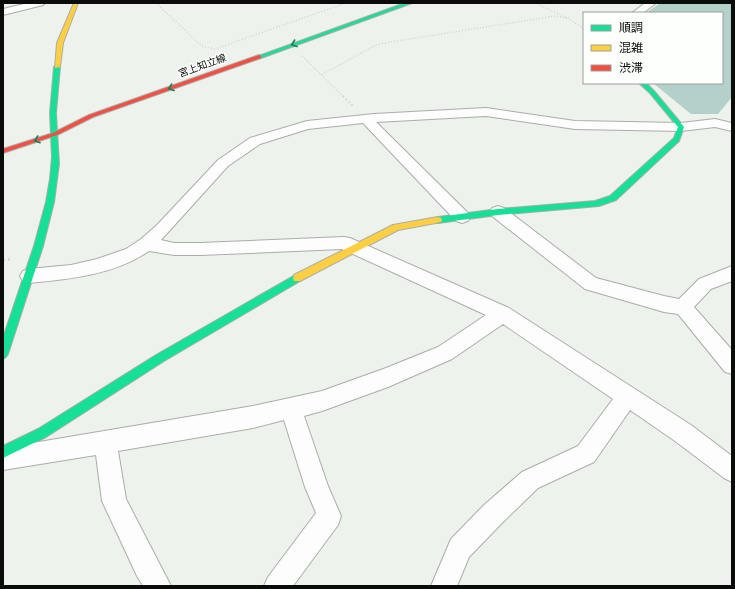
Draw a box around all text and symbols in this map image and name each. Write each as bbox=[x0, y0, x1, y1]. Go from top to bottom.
legend bbox=[583, 12, 723, 84]
text: 順調 bbox=[619, 20, 643, 34]
one-way arrow bbox=[290, 39, 297, 48]
text: 混雑 bbox=[619, 40, 643, 54]
street label: 宮上知立線 bbox=[176, 51, 228, 79]
text: 渋滞 bbox=[619, 60, 643, 74]
one-way arrow bbox=[168, 83, 175, 91]
one-way arrow bbox=[34, 135, 41, 143]

